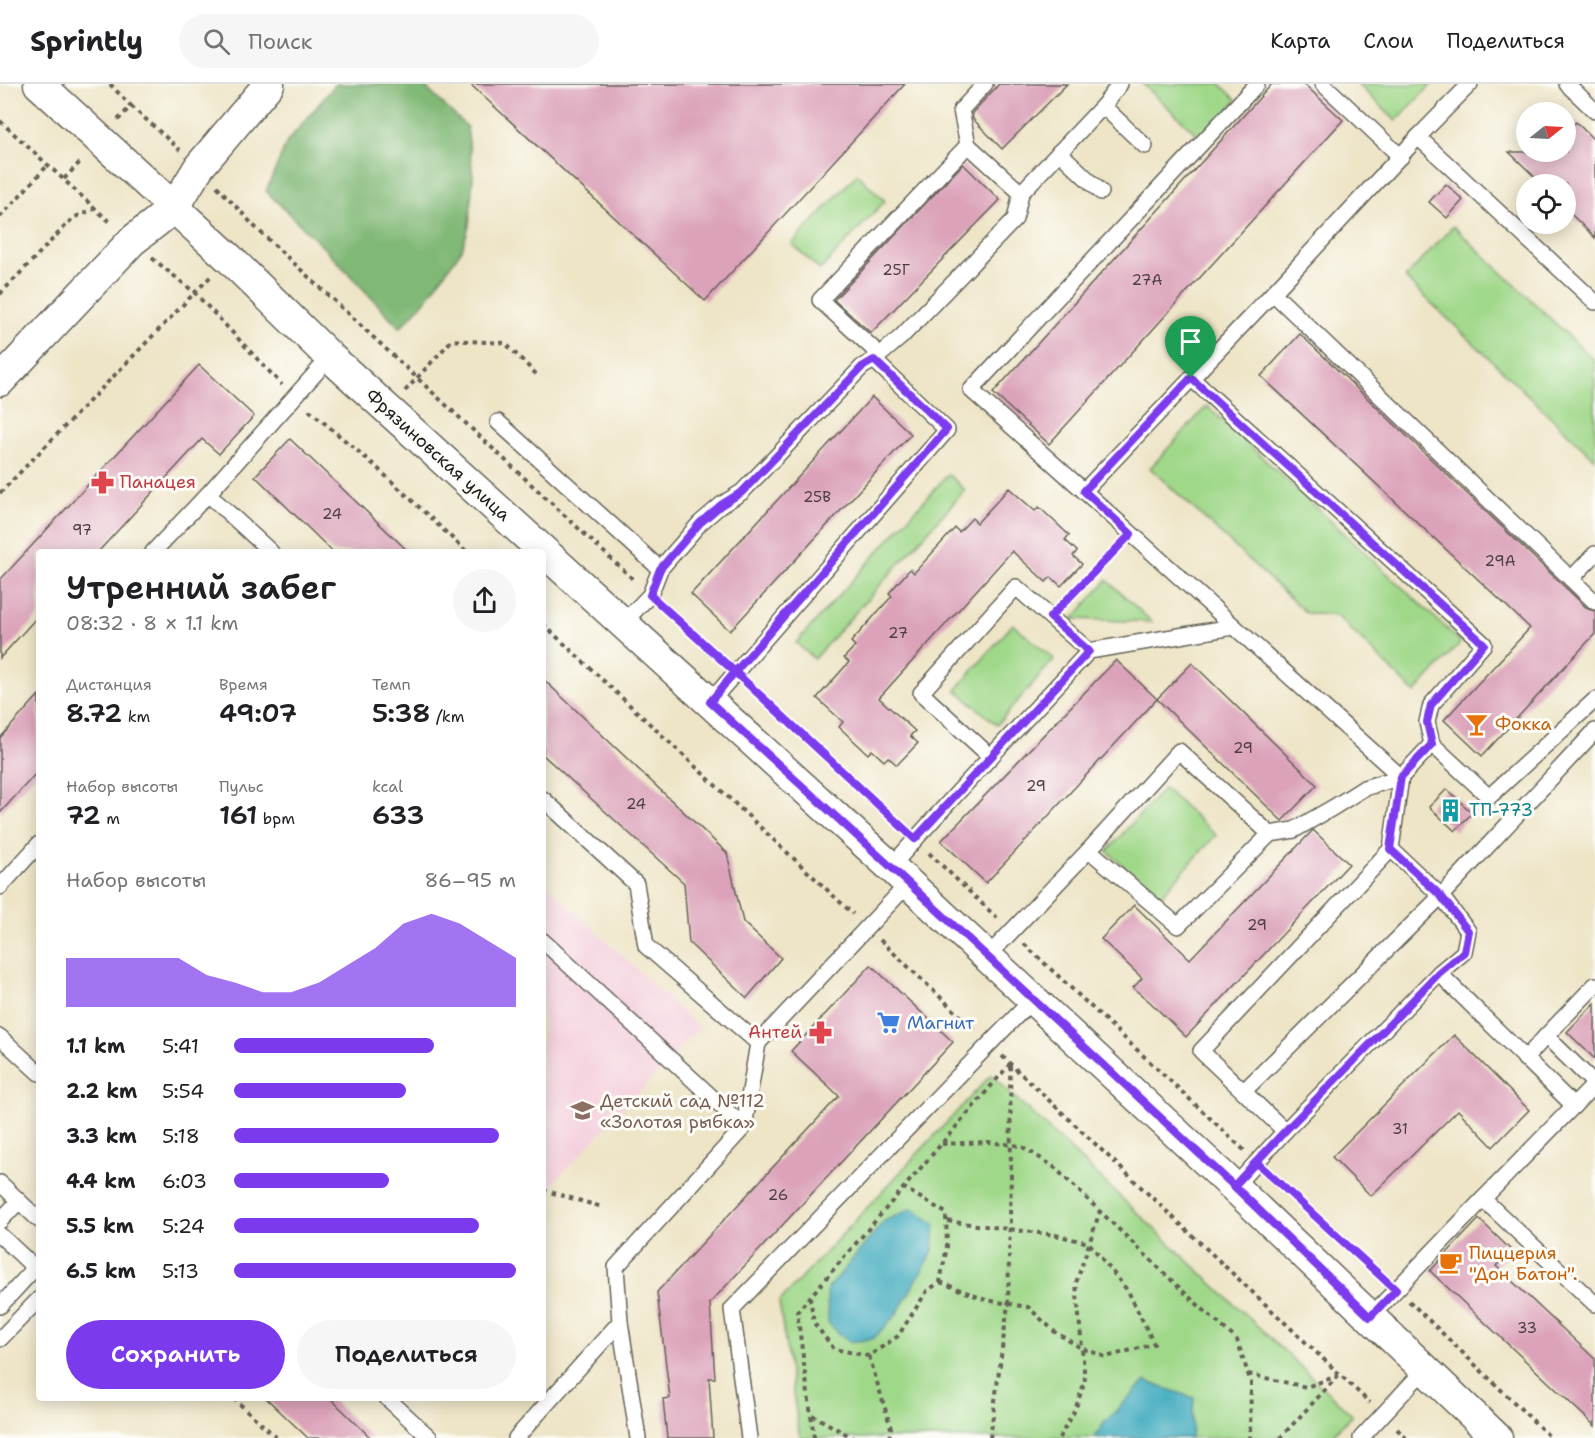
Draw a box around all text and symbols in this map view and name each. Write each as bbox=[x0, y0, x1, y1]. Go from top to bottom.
search box bbox=[179, 14, 599, 68]
text: Sprintly bbox=[30, 22, 143, 60]
icon: search bbox=[200, 25, 233, 58]
text: Поиск bbox=[248, 27, 312, 56]
text: Карта bbox=[1270, 27, 1330, 55]
text: Слои bbox=[1363, 27, 1414, 55]
text: Поделиться bbox=[1447, 27, 1565, 55]
north arrow bbox=[1516, 102, 1576, 162]
map controls bbox=[1516, 102, 1576, 234]
button: locate bbox=[1516, 174, 1576, 234]
house number: 25Г bbox=[882, 260, 910, 280]
house number: 27А bbox=[1132, 270, 1163, 290]
pin bbox=[1165, 316, 1216, 378]
icon: arrive bbox=[1174, 325, 1207, 358]
street label: Фрязиновская улица bbox=[360, 383, 516, 527]
pharmacy icon: Панацея bbox=[89, 469, 115, 495]
place label: Панацея bbox=[120, 470, 196, 494]
house number: 25В bbox=[803, 487, 831, 507]
house number: 24 bbox=[322, 504, 342, 524]
house number: 97 bbox=[72, 520, 92, 540]
house number: 29А bbox=[1484, 551, 1516, 571]
text: Утренний забег bbox=[66, 565, 336, 610]
button: share bbox=[453, 569, 516, 632]
text: 08:32 · 8 × 1.1 km bbox=[66, 610, 239, 636]
house number: 27 bbox=[888, 623, 908, 643]
text: Дистанция bbox=[66, 674, 152, 695]
text: Время bbox=[219, 674, 268, 695]
text: Темп bbox=[372, 674, 411, 695]
text: 8.72 bbox=[66, 695, 122, 730]
text: 49:07 bbox=[219, 695, 297, 730]
text: 5:38 bbox=[372, 695, 430, 730]
text: km bbox=[122, 706, 150, 727]
text: /km bbox=[430, 706, 464, 727]
bar icon: Фокка bbox=[1464, 711, 1490, 737]
place label: Фокка bbox=[1495, 712, 1552, 736]
house number: 29 bbox=[1233, 738, 1253, 758]
text: Набор высоты bbox=[66, 776, 178, 797]
text: Пульс bbox=[219, 776, 264, 797]
text: kcal bbox=[372, 776, 403, 797]
house number: 29 bbox=[1026, 776, 1046, 796]
house number: 24 bbox=[626, 794, 646, 814]
text: 72 bbox=[66, 797, 101, 832]
text: 161 bbox=[219, 797, 257, 832]
text: 633 bbox=[372, 797, 425, 832]
building icon: ТП-773 bbox=[1438, 797, 1464, 823]
place label: ТП-773 bbox=[1469, 798, 1533, 822]
text: m bbox=[101, 808, 120, 829]
text: bpm bbox=[257, 808, 295, 829]
text: Набор высоты bbox=[66, 867, 206, 893]
text: 86–95 m bbox=[425, 867, 516, 893]
house number: 29 bbox=[1247, 915, 1267, 935]
supermarket icon: Магнит bbox=[876, 1010, 902, 1036]
place label: Магнит bbox=[907, 1011, 975, 1035]
pharmacy icon: Антей bbox=[807, 1019, 833, 1045]
place label: Антей bbox=[748, 1020, 802, 1044]
text: 1.1 km bbox=[66, 1033, 125, 1059]
text: 5:41 bbox=[162, 1033, 199, 1059]
text: 2.2 km bbox=[66, 1078, 137, 1104]
text: 5:54 bbox=[162, 1078, 204, 1104]
place label: Детский сад №112 «Золотая рыбка» bbox=[600, 1089, 765, 1134]
school or university icon: Детский сад №112 «Золотая рыбка» bbox=[569, 1098, 595, 1124]
house number: 31 bbox=[1392, 1119, 1408, 1139]
text: 3.3 km bbox=[66, 1123, 137, 1149]
text: 5:18 bbox=[162, 1123, 200, 1149]
text: 4.4 km bbox=[66, 1168, 135, 1194]
text: 6:03 bbox=[162, 1168, 207, 1194]
house number: 26 bbox=[768, 1185, 788, 1205]
text: 5.5 km bbox=[66, 1213, 134, 1239]
text: 5:24 bbox=[162, 1213, 205, 1239]
place label: Пиццерия "Дон Батон". bbox=[1469, 1241, 1577, 1286]
cafe icon: Пиццерия "Дон Батон". bbox=[1438, 1250, 1464, 1276]
text: 6.5 km bbox=[66, 1258, 136, 1284]
text: 5:13 bbox=[162, 1258, 199, 1284]
house number: 33 bbox=[1517, 1318, 1537, 1338]
button: Сохранить bbox=[66, 1320, 285, 1389]
button: Поделиться bbox=[297, 1320, 516, 1389]

